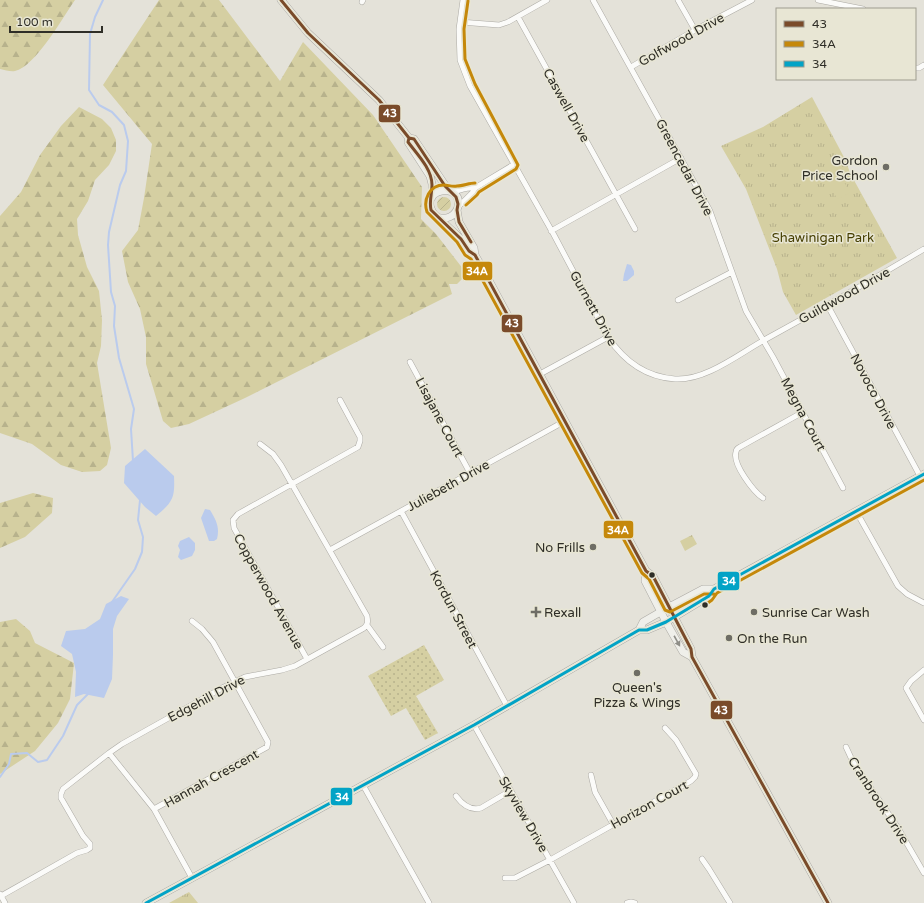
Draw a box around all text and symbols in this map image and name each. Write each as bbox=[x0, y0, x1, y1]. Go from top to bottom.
scale bar bbox=[10, 8, 102, 34]
legend bbox=[776, 8, 916, 80]
street label: Golfwood Drive bbox=[636, 10, 727, 70]
text: 100 m bbox=[16, 15, 53, 29]
text: 43 bbox=[812, 17, 827, 31]
text: 34A bbox=[812, 37, 836, 51]
text: 34 bbox=[812, 57, 828, 71]
street label: Caswell Drive bbox=[539, 66, 593, 145]
line badge: 43 bbox=[378, 104, 401, 123]
text: 43 bbox=[383, 107, 397, 120]
street label: Greencedar Drive bbox=[652, 116, 716, 219]
place label: Gordon Price School bbox=[802, 153, 878, 184]
marker: Gordon Price School bbox=[881, 162, 891, 172]
park label: Shawinigan Park bbox=[772, 230, 874, 246]
line badge: 34A bbox=[462, 261, 493, 281]
street label: Guildwood Drive bbox=[796, 264, 893, 328]
text: 34A bbox=[466, 265, 488, 278]
street label: Gurnett Drive bbox=[566, 268, 620, 349]
line badge: 43 bbox=[501, 314, 523, 333]
text: 43 bbox=[505, 317, 519, 330]
street label: Novoco Drive bbox=[847, 351, 900, 432]
street label: Lisajane Court bbox=[411, 375, 467, 460]
street label: Megna Court bbox=[777, 375, 829, 454]
street label: Juliebeth Drive bbox=[405, 457, 492, 515]
line badge: 34A bbox=[603, 520, 634, 539]
text: 34A bbox=[607, 524, 629, 537]
street label: Copperwood Avenue bbox=[230, 531, 307, 652]
place label: No Frills bbox=[535, 540, 585, 556]
marker: No Frills bbox=[588, 542, 598, 552]
street label: Kordun Street bbox=[426, 568, 480, 651]
unlabelled marker bbox=[647, 570, 657, 580]
line badge: 34 bbox=[717, 571, 740, 591]
text: 34 bbox=[722, 575, 736, 588]
unlabelled marker bbox=[700, 600, 710, 610]
place label: Rexall bbox=[544, 605, 581, 621]
place label: Sunrise Car Wash bbox=[762, 605, 870, 621]
marker: Rexall bbox=[531, 607, 541, 617]
marker: Sunrise Car Wash bbox=[749, 607, 759, 617]
place label: On the Run bbox=[737, 631, 807, 647]
marker: On the Run bbox=[724, 633, 734, 643]
one-way arrow bbox=[673, 635, 680, 647]
marker: Queen's Pizza & Wings bbox=[632, 668, 642, 678]
street label: Edgehill Drive bbox=[165, 672, 248, 726]
place label: Queen's Pizza & Wings bbox=[593, 680, 681, 711]
line badge: 43 bbox=[710, 700, 733, 720]
text: 43 bbox=[714, 704, 728, 717]
street label: Hannah Crescent bbox=[161, 746, 262, 812]
street label: Cranbrook Drive bbox=[844, 754, 912, 847]
street label: Skyview Drive bbox=[495, 774, 551, 855]
street label: Horizon Court bbox=[608, 777, 691, 833]
line badge: 34 bbox=[330, 787, 353, 806]
text: 34 bbox=[335, 791, 349, 804]

